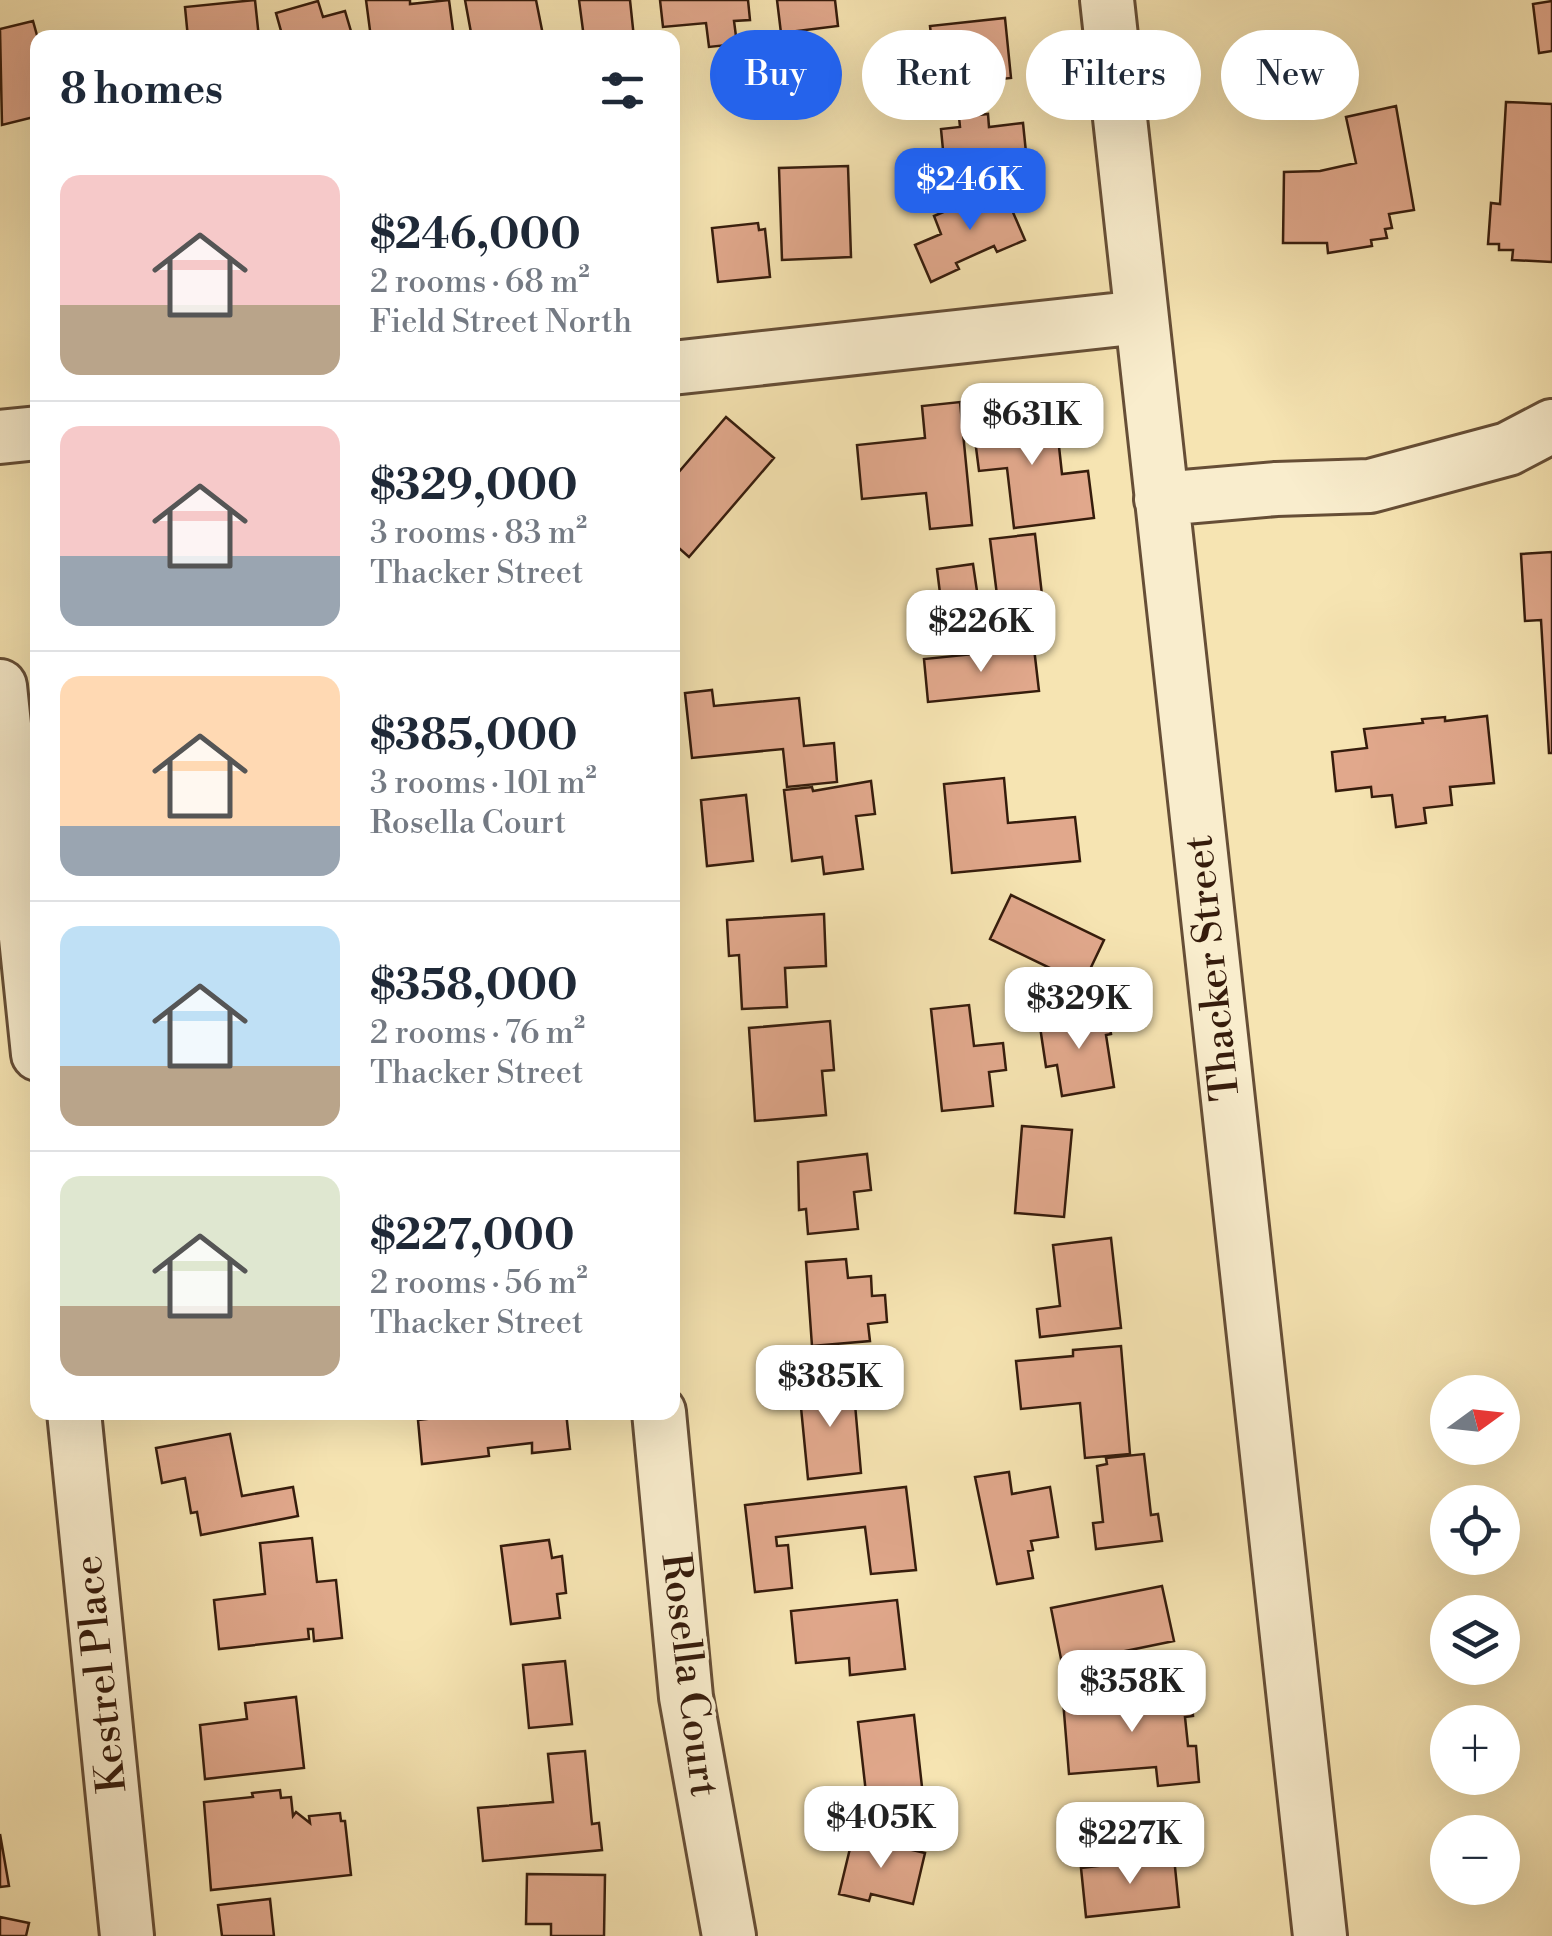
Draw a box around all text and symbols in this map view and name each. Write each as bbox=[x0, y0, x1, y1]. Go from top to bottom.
chip: Buy bbox=[710, 30, 842, 120]
chip: Rent bbox=[862, 30, 1006, 120]
chip: Filters bbox=[1026, 30, 1201, 120]
chip: New bbox=[1221, 30, 1359, 120]
icon: filters bbox=[595, 63, 650, 118]
text: 8 homes bbox=[60, 64, 223, 117]
pin: $246K bbox=[900, 148, 1040, 233]
text: $246K bbox=[917, 160, 1023, 200]
text: $246,000 bbox=[370, 209, 581, 262]
icon: home bbox=[140, 215, 260, 335]
text: 2 rooms · 68 m² bbox=[370, 262, 590, 302]
text: Field Street North bbox=[370, 302, 632, 342]
pin: $631K bbox=[962, 383, 1102, 468]
text: $631K bbox=[983, 395, 1081, 435]
text: $329,000 bbox=[370, 460, 577, 513]
icon: home bbox=[140, 466, 260, 586]
text: 3 rooms · 83 m² bbox=[370, 513, 587, 553]
text: Thacker Street bbox=[370, 553, 583, 593]
pin: $226K bbox=[911, 590, 1051, 675]
text: $226K bbox=[928, 602, 1034, 642]
text: $385,000 bbox=[370, 710, 578, 763]
icon: home bbox=[140, 716, 260, 836]
text: 3 rooms · 101 m² bbox=[370, 763, 597, 803]
text: Rosella Court bbox=[370, 803, 566, 843]
street label: Thacker Street bbox=[1174, 833, 1252, 1103]
text: $358,000 bbox=[370, 960, 578, 1013]
icon: home bbox=[140, 966, 260, 1086]
pin: $329K bbox=[1009, 967, 1149, 1052]
text: $329K bbox=[1027, 979, 1131, 1019]
text: 2 rooms · 76 m² bbox=[370, 1013, 585, 1053]
text: Thacker Street bbox=[370, 1053, 583, 1093]
text: $227,000 bbox=[370, 1210, 574, 1263]
icon: home bbox=[140, 1216, 260, 1336]
text: 2 rooms · 56 m² bbox=[370, 1263, 588, 1303]
text: Thacker Street bbox=[370, 1303, 583, 1343]
pin: $385K bbox=[760, 1345, 900, 1430]
text: $385K bbox=[778, 1357, 882, 1397]
north arrow bbox=[1430, 1375, 1520, 1465]
map controls bbox=[1430, 1375, 1520, 1905]
button: locate bbox=[1430, 1485, 1520, 1575]
street label: Rosella Court bbox=[649, 1550, 729, 1800]
street label: Kestrel Place bbox=[64, 1553, 138, 1795]
button: layers bbox=[1430, 1595, 1520, 1685]
pin: $358K bbox=[1062, 1650, 1202, 1735]
text: $358K bbox=[1080, 1662, 1184, 1702]
button: + bbox=[1430, 1705, 1520, 1795]
pin: $405K bbox=[811, 1786, 951, 1871]
text: $405K bbox=[826, 1798, 936, 1838]
pin: $227K bbox=[1060, 1802, 1200, 1887]
text: $227K bbox=[1078, 1814, 1182, 1854]
button: − bbox=[1430, 1815, 1520, 1905]

